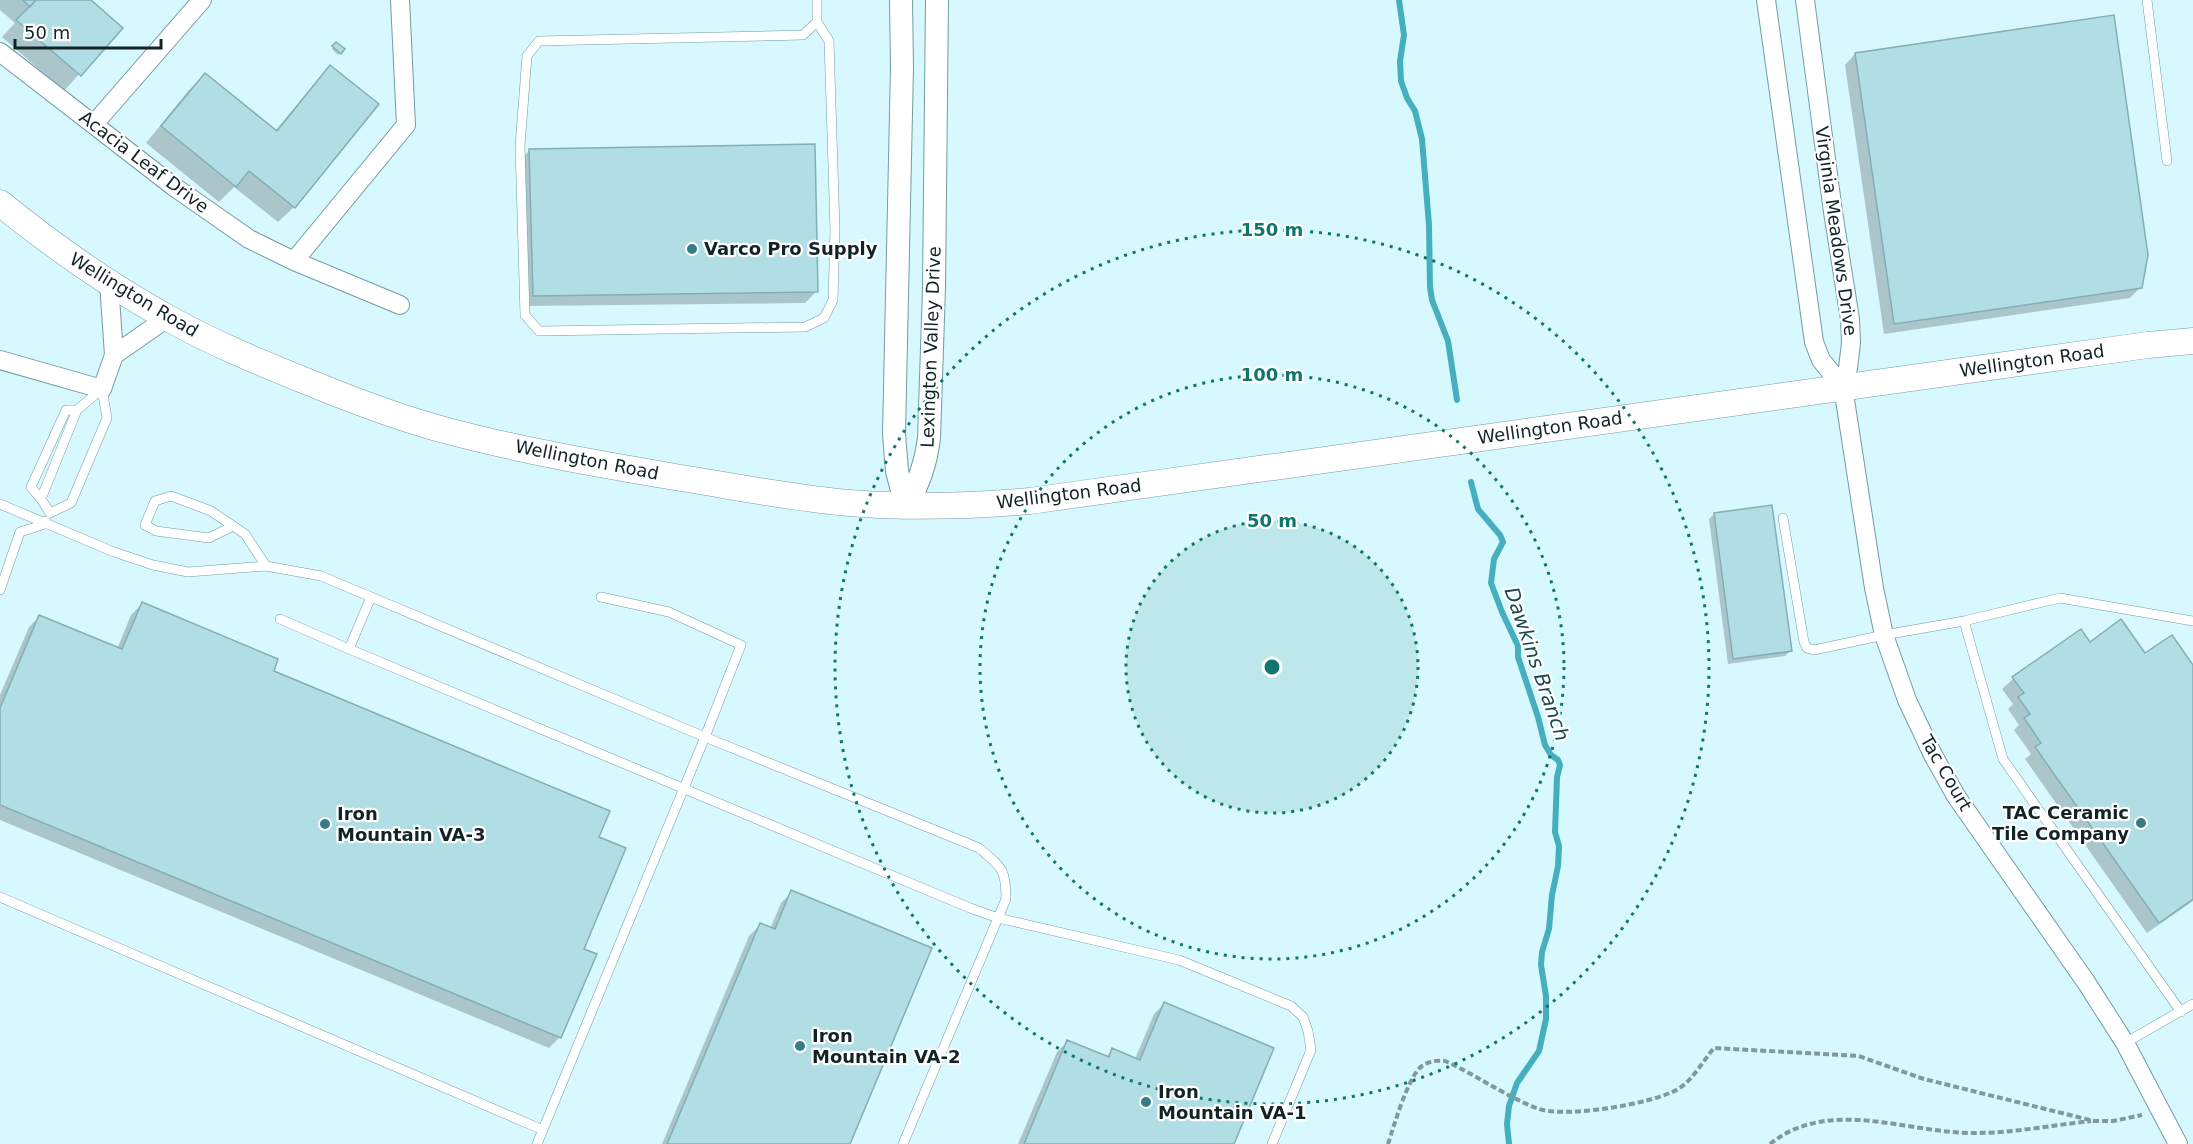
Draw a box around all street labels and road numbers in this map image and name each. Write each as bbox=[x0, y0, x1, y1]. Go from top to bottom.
street label: Acacia Leaf Drive bbox=[76, 106, 213, 217]
street label: Virginia Meadows Drive bbox=[1811, 125, 1862, 337]
street label: Lexington Valley Drive bbox=[916, 246, 945, 448]
street label: Wellington Road bbox=[66, 248, 202, 341]
street label: Wellington Road bbox=[1958, 340, 2106, 381]
street label: Wellington Road bbox=[1476, 407, 1624, 448]
street label: Wellington Road bbox=[513, 435, 661, 484]
street label: Wellington Road bbox=[995, 474, 1143, 513]
street label: Tac Court bbox=[1916, 730, 1977, 814]

